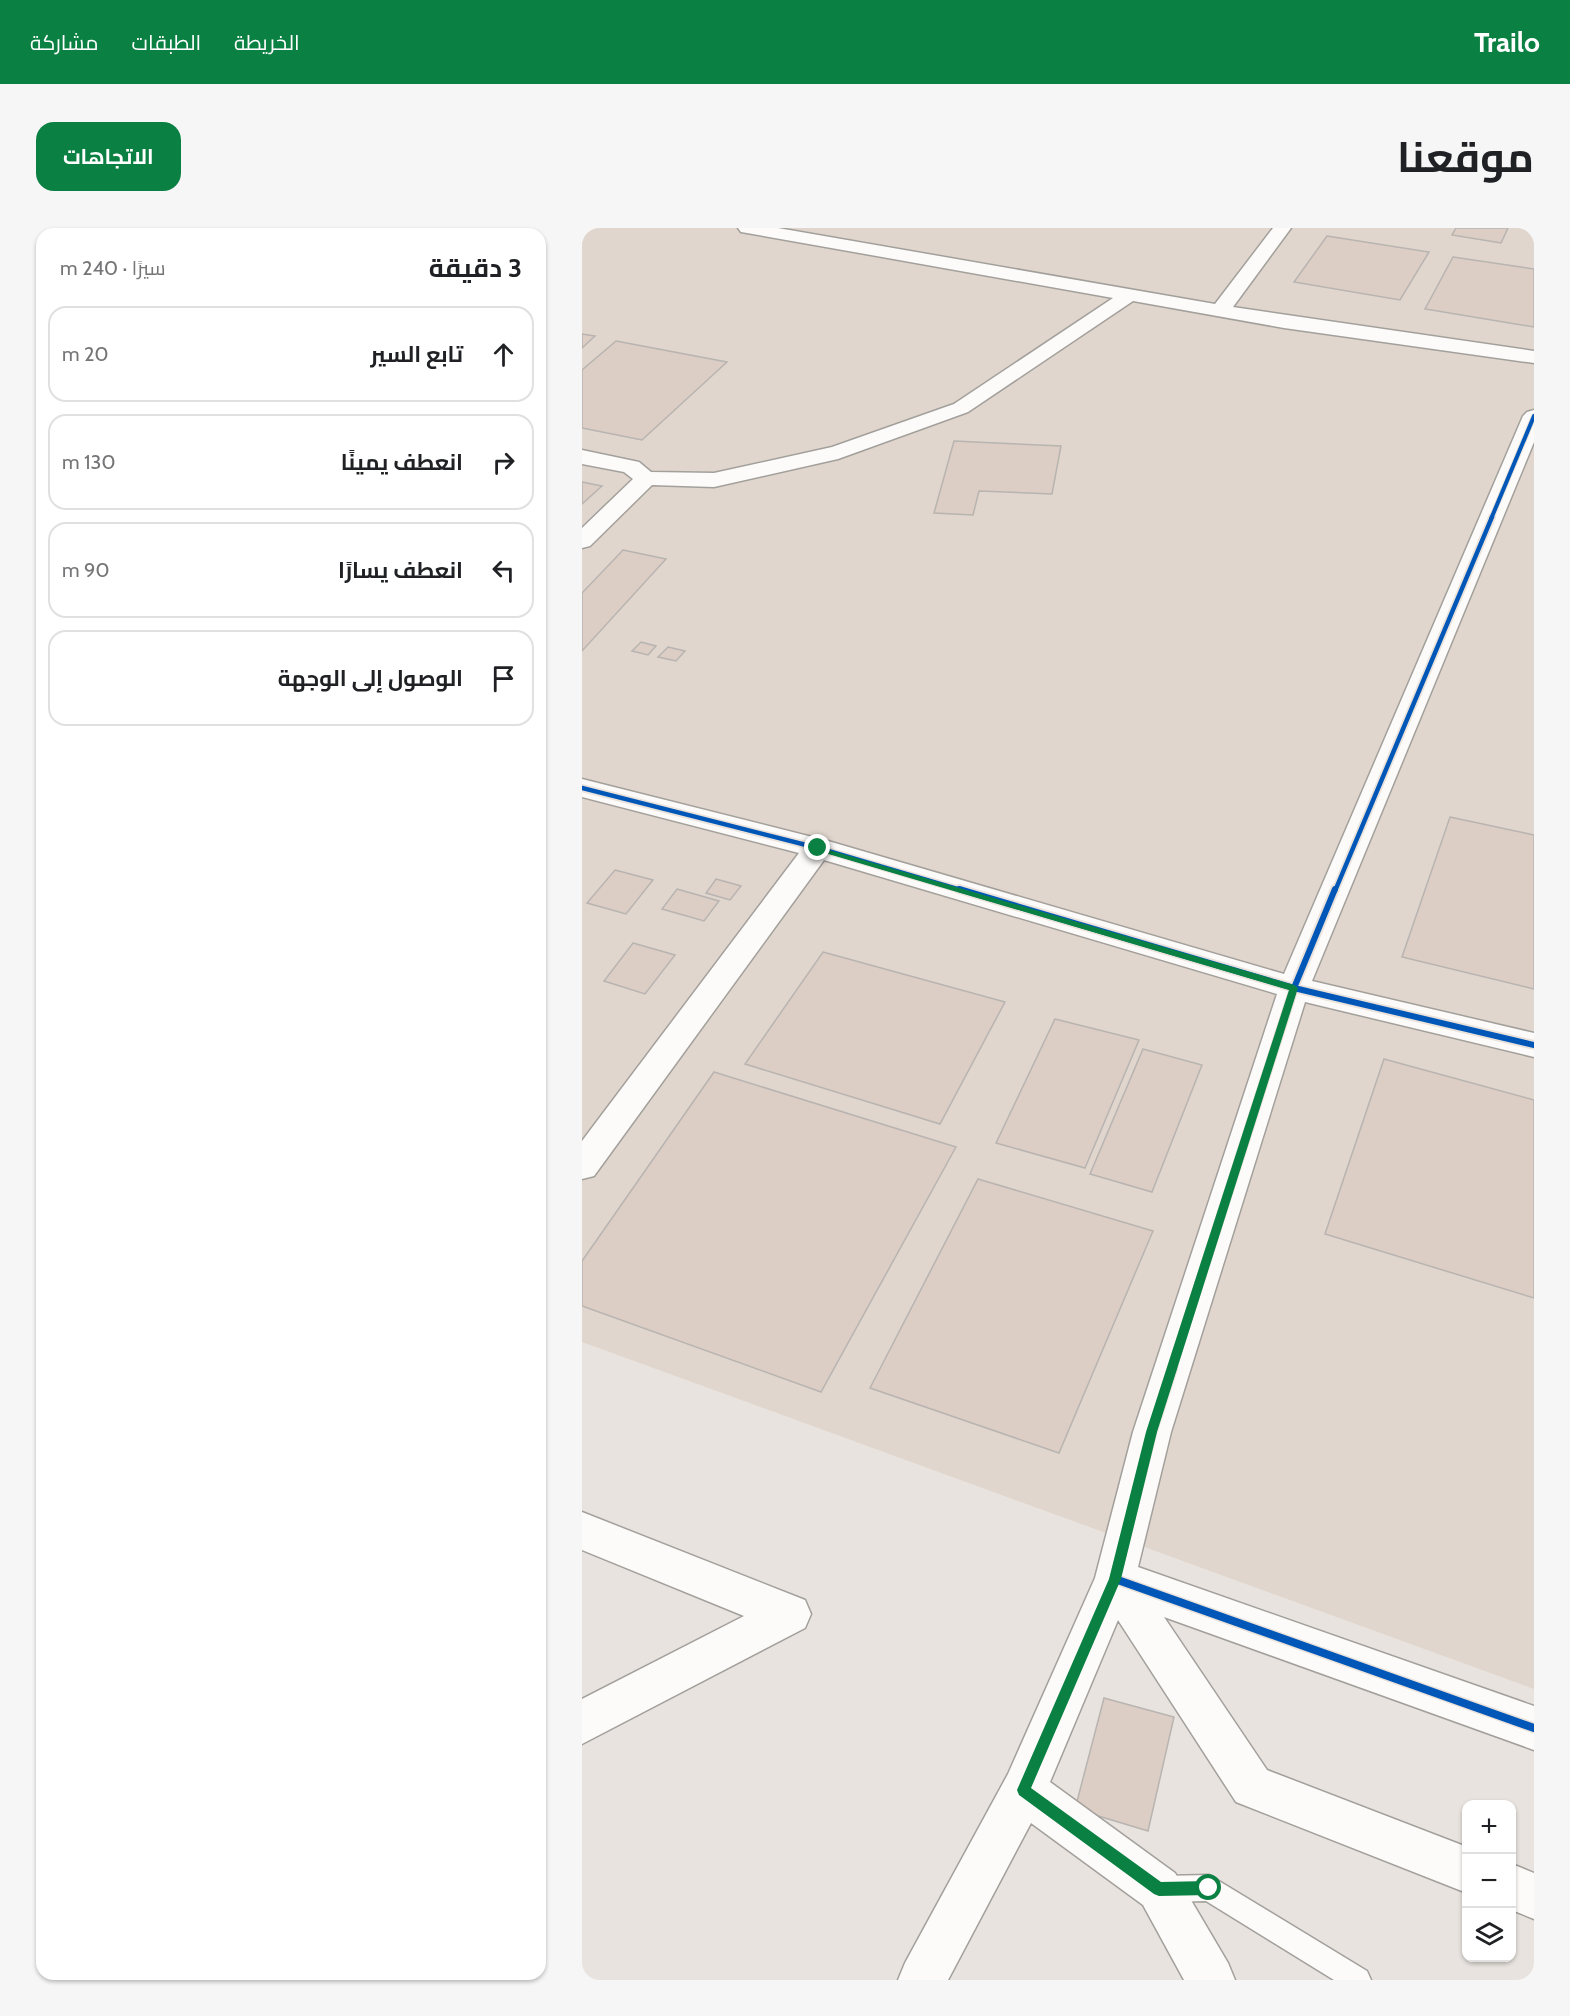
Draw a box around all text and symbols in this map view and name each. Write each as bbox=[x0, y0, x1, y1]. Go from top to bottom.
text: Trailo bbox=[1474, 25, 1540, 59]
text: مشاركة bbox=[30, 30, 99, 55]
text: الطبقات bbox=[132, 30, 201, 55]
text: الخريطة bbox=[234, 30, 300, 55]
button: الاتجاهات bbox=[36, 122, 181, 191]
text: موقعنا bbox=[1397, 131, 1534, 183]
text: 3 دقيقة bbox=[429, 252, 522, 284]
text: سيرًا · 240 m bbox=[60, 256, 166, 280]
icon: ahead bbox=[487, 338, 520, 371]
text: تابع السير bbox=[371, 341, 463, 368]
text: 20 m bbox=[62, 342, 109, 366]
icon: right bbox=[487, 446, 520, 479]
text: انعطف يمينًا bbox=[341, 449, 463, 476]
text: 130 m bbox=[62, 450, 115, 474]
icon: left bbox=[487, 554, 520, 587]
text: انعطف يسارًا bbox=[338, 557, 463, 584]
text: 90 m bbox=[62, 558, 109, 582]
icon: arrive bbox=[487, 662, 520, 695]
text: الوصول إلى الوجهة bbox=[278, 665, 463, 692]
route end bbox=[804, 834, 830, 860]
map controls bbox=[1462, 1800, 1516, 1962]
button: + bbox=[1462, 1800, 1516, 1854]
button: − bbox=[1462, 1854, 1516, 1908]
route start bbox=[1195, 1874, 1221, 1900]
button: layers bbox=[1462, 1908, 1516, 1962]

